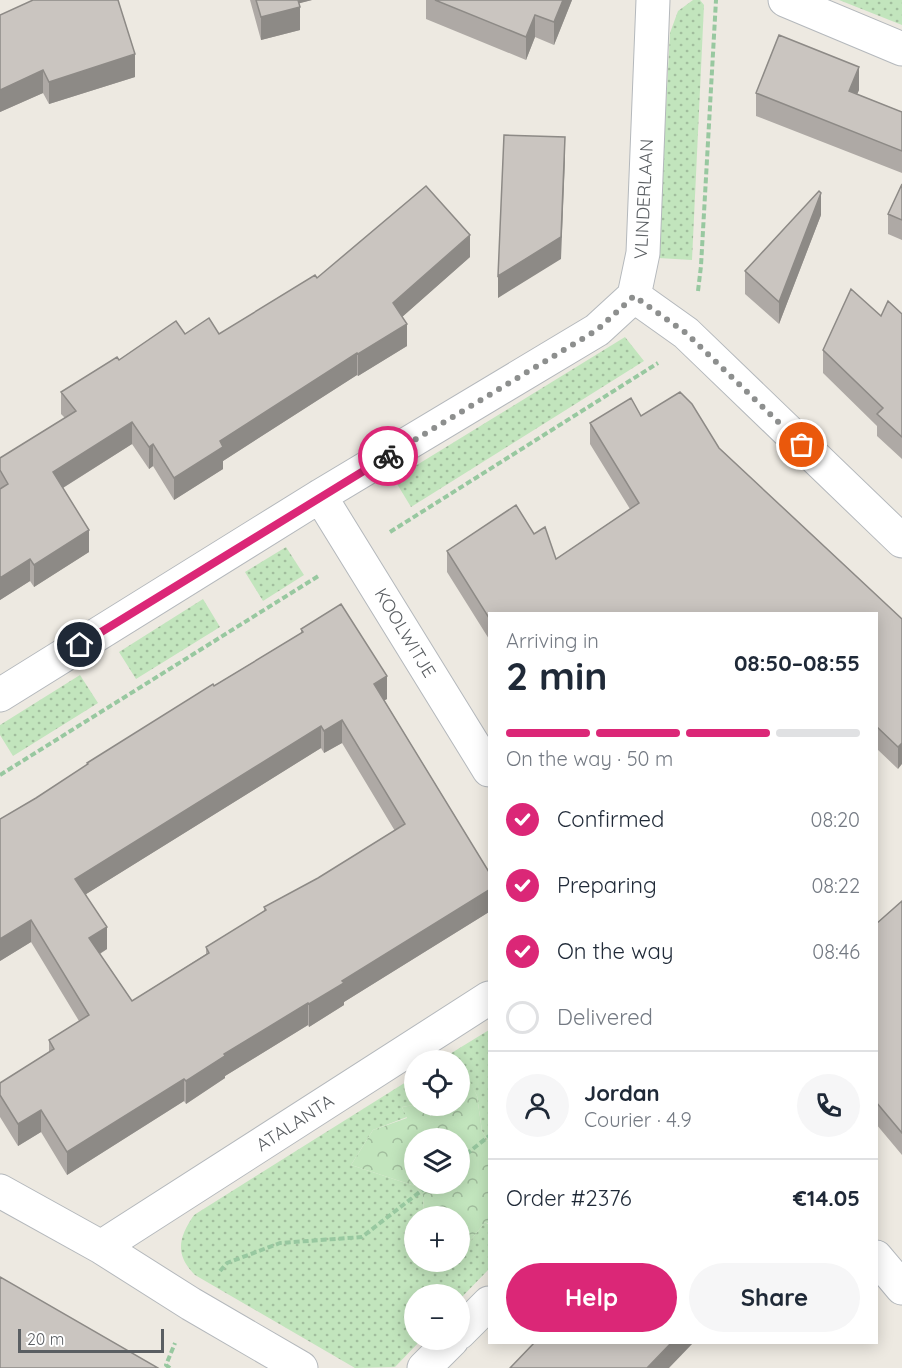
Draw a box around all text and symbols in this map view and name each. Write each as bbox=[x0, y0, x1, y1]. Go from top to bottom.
street label: VLINDERLAAN bbox=[629, 138, 658, 260]
pin bbox=[776, 419, 827, 470]
courier bbox=[358, 426, 418, 486]
icon: bag bbox=[785, 428, 818, 461]
icon: bike bbox=[372, 440, 405, 473]
street label: KOOLWITJE bbox=[370, 584, 441, 682]
pin bbox=[54, 619, 105, 670]
icon: home bbox=[63, 628, 96, 661]
text: Arriving in bbox=[506, 628, 599, 653]
text: 08:50–08:55 bbox=[734, 649, 860, 677]
text: 2 min bbox=[506, 651, 608, 700]
text: On the way · 50 m bbox=[506, 746, 673, 771]
icon: check bbox=[506, 803, 539, 836]
text: Confirmed bbox=[557, 805, 664, 833]
text: 08:20 bbox=[811, 807, 860, 832]
icon: check bbox=[506, 869, 539, 902]
text: Preparing bbox=[557, 871, 657, 899]
text: 08:22 bbox=[811, 873, 860, 898]
icon: check bbox=[506, 935, 539, 968]
text: On the way bbox=[557, 937, 673, 965]
text: 08:46 bbox=[812, 939, 860, 964]
text: Delivered bbox=[557, 1003, 653, 1031]
map controls bbox=[404, 1050, 470, 1350]
button: locate bbox=[404, 1050, 470, 1116]
button: person bbox=[506, 1074, 569, 1137]
button: phone bbox=[797, 1074, 860, 1137]
text: Jordan bbox=[584, 1079, 660, 1107]
street label: ATALANTA bbox=[251, 1089, 338, 1156]
text: Courier · 4.9 bbox=[584, 1107, 692, 1132]
button: layers bbox=[404, 1128, 470, 1194]
text: Order #2376 bbox=[506, 1184, 632, 1212]
text: €14.05 bbox=[793, 1184, 860, 1212]
button: + bbox=[404, 1206, 470, 1272]
button: Help bbox=[506, 1263, 677, 1332]
button: Share bbox=[689, 1263, 860, 1332]
button: − bbox=[404, 1284, 470, 1350]
scale bar bbox=[18, 1326, 164, 1354]
text: 20 m bbox=[27, 1329, 64, 1349]

